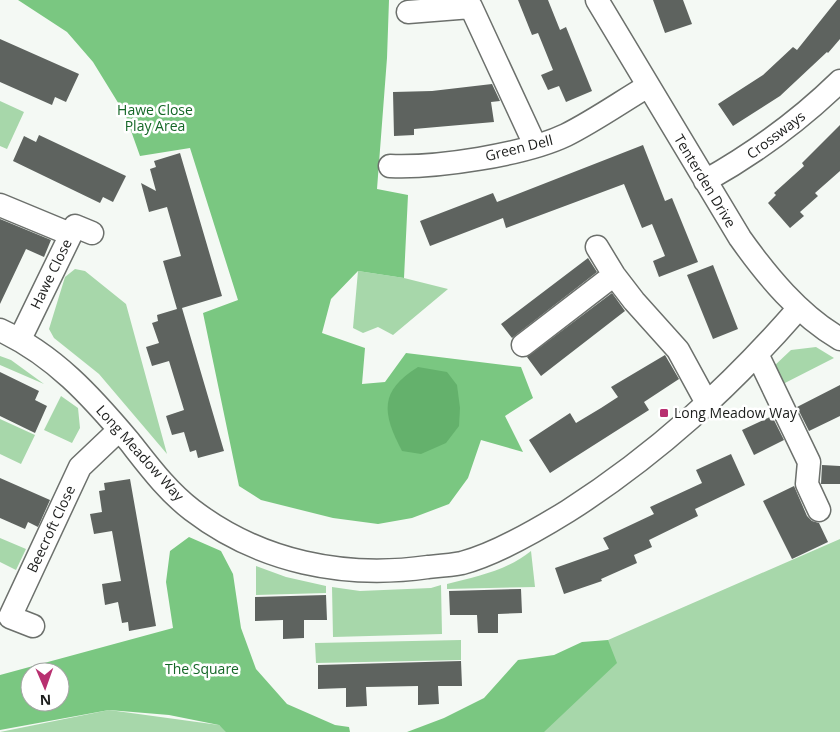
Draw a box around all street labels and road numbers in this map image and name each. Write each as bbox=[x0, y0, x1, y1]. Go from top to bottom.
street label: Crossways bbox=[743, 106, 809, 163]
street label: Green Dell bbox=[483, 130, 555, 165]
street label: Tenterden Drive bbox=[670, 131, 741, 231]
street label: Hawe Close bbox=[25, 235, 76, 312]
street label: Long Meadow Way bbox=[92, 401, 189, 505]
street label: Beecroft Close bbox=[22, 482, 79, 576]

